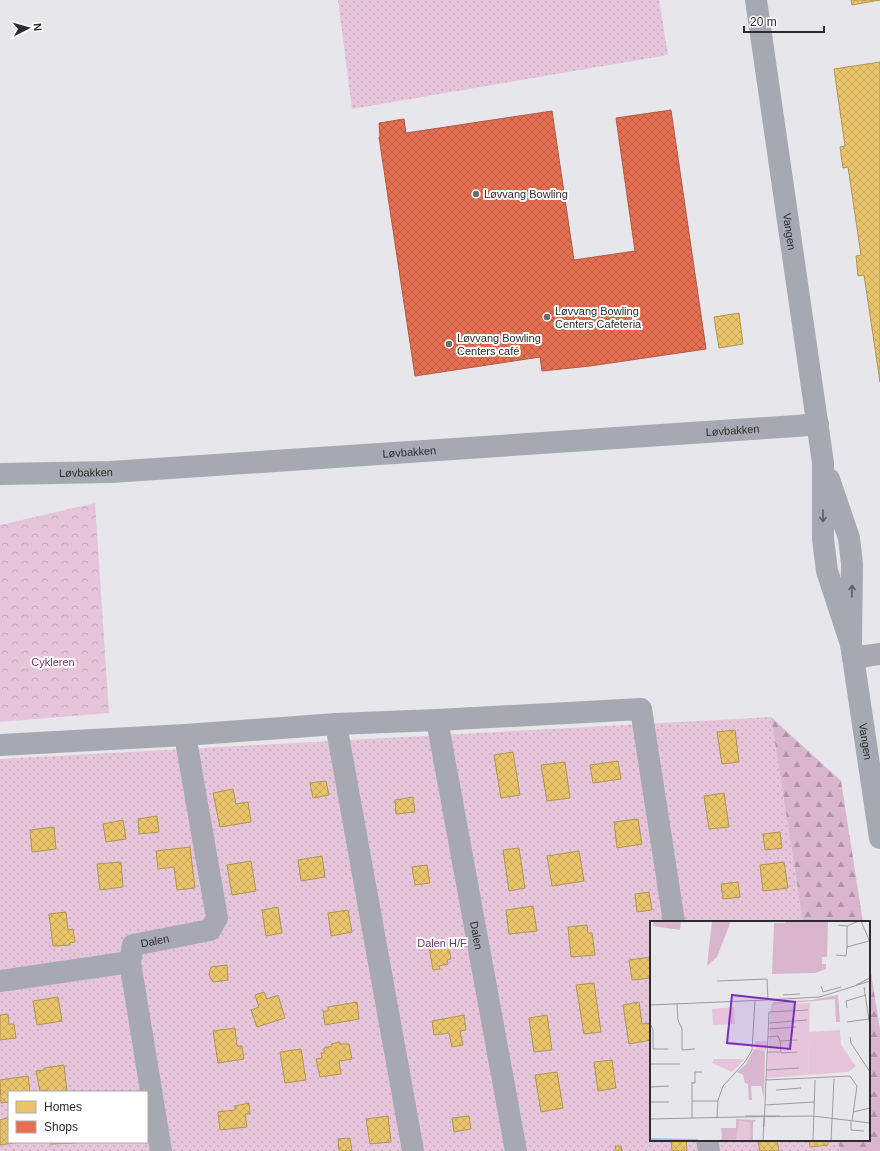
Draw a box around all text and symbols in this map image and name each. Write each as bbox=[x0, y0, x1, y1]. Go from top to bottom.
north arrow bbox=[8, 8, 48, 48]
scale bar bbox=[744, 8, 824, 34]
text: 20 m bbox=[750, 15, 777, 29]
text: N bbox=[32, 22, 44, 32]
place label: Løvvang Bowling bbox=[484, 188, 568, 200]
marker: Løvvang Bowling bbox=[471, 189, 481, 199]
street label: Vangen bbox=[781, 212, 798, 251]
place label: Løvvang Bowling Centers Cafeteria bbox=[555, 305, 642, 330]
marker: Løvvang Bowling Centers Cafeteria bbox=[542, 312, 552, 322]
place label: Løvvang Bowling Centers café bbox=[457, 332, 541, 357]
marker: Løvvang Bowling Centers café bbox=[444, 339, 454, 349]
street label: Løvbakken bbox=[705, 422, 760, 438]
street label: Løvbakken bbox=[382, 444, 437, 460]
street label: Løvbakken bbox=[59, 466, 113, 479]
one-way arrow bbox=[819, 509, 827, 522]
one-way arrow bbox=[848, 585, 856, 598]
park label: Cykleren bbox=[31, 656, 75, 668]
street label: Vangen bbox=[857, 722, 874, 761]
street label: Dalen bbox=[468, 920, 485, 951]
inset map bbox=[650, 921, 870, 1141]
street label: Dalen bbox=[140, 932, 170, 949]
park label: Dalen H/F bbox=[417, 937, 467, 949]
legend bbox=[8, 1091, 148, 1143]
text: Homes bbox=[44, 1100, 82, 1114]
text: Shops bbox=[44, 1120, 78, 1134]

